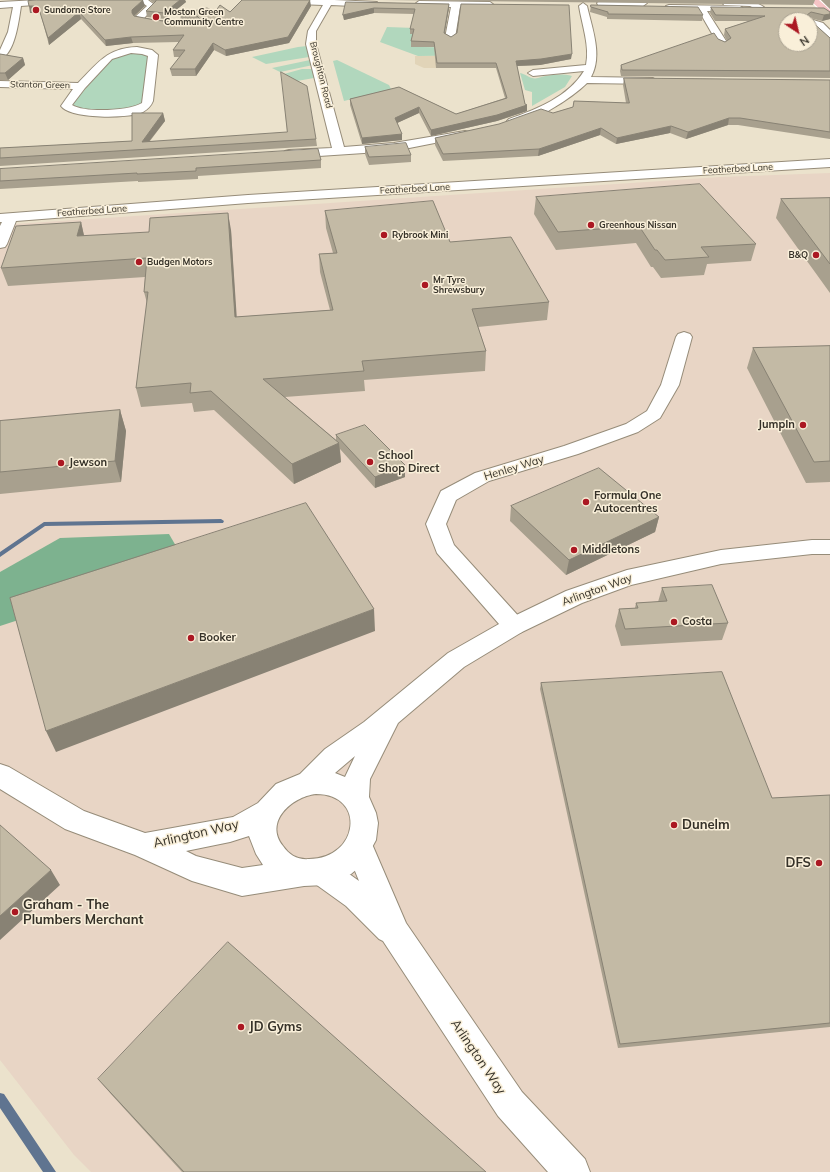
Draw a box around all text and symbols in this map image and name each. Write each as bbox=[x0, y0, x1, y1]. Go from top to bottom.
marker: Sundorne Store bbox=[31, 5, 41, 15]
place label: Sundorne Store bbox=[44, 5, 111, 15]
place label: Moston Green Community Centre bbox=[164, 7, 243, 28]
marker: Moston Green Community Centre bbox=[151, 12, 161, 22]
north arrow bbox=[778, 12, 818, 52]
text: N bbox=[797, 33, 812, 49]
street label: Broughton Road bbox=[307, 41, 335, 109]
street label: Stanton Green bbox=[10, 79, 70, 91]
street label: Featherbed Lane bbox=[703, 162, 773, 176]
street label: Featherbed Lane bbox=[380, 182, 450, 196]
street label: Featherbed Lane bbox=[57, 203, 127, 219]
marker: Greenhous Nissan bbox=[586, 220, 596, 230]
place label: Greenhous Nissan bbox=[599, 220, 677, 230]
marker: Rybrook Mini bbox=[379, 230, 389, 240]
place label: Rybrook Mini bbox=[392, 230, 448, 240]
place label: B&Q bbox=[789, 250, 808, 260]
marker: B&Q bbox=[811, 250, 821, 260]
marker: Budgen Motors bbox=[134, 257, 144, 267]
place label: Budgen Motors bbox=[147, 257, 212, 267]
place label: Mr Tyre Shrewsbury bbox=[433, 275, 485, 296]
marker: Mr Tyre Shrewsbury bbox=[420, 280, 430, 290]
place label: JumpIn bbox=[758, 418, 795, 432]
marker: JumpIn bbox=[798, 420, 808, 430]
place label: School Shop Direct bbox=[378, 449, 439, 475]
street label: Henley Way bbox=[482, 453, 546, 483]
place label: Jewson bbox=[69, 456, 107, 470]
marker: School Shop Direct bbox=[365, 457, 375, 467]
marker: Jewson bbox=[56, 458, 66, 468]
place label: Formula One Autocentres bbox=[594, 489, 661, 515]
marker: Formula One Autocentres bbox=[581, 497, 591, 507]
place label: Middletons bbox=[582, 543, 640, 557]
marker: Middletons bbox=[569, 545, 579, 555]
street label: Arlington Way bbox=[560, 571, 634, 609]
place label: Costa bbox=[682, 615, 712, 629]
marker: Costa bbox=[669, 617, 679, 627]
place label: Booker bbox=[199, 631, 236, 645]
marker: Booker bbox=[186, 633, 196, 643]
street label: Arlington Way bbox=[152, 817, 240, 851]
place label: Dunelm bbox=[682, 817, 730, 833]
marker: Dunelm bbox=[669, 820, 679, 830]
place label: DFS bbox=[786, 855, 811, 871]
marker: DFS bbox=[814, 858, 824, 868]
place label: Graham - The Plumbers Merchant bbox=[23, 897, 143, 928]
marker: Graham - The Plumbers Merchant bbox=[10, 907, 20, 917]
street label: Arlington Way bbox=[447, 1016, 509, 1098]
place label: JD Gyms bbox=[249, 1019, 302, 1035]
marker: JD Gyms bbox=[236, 1022, 246, 1032]

